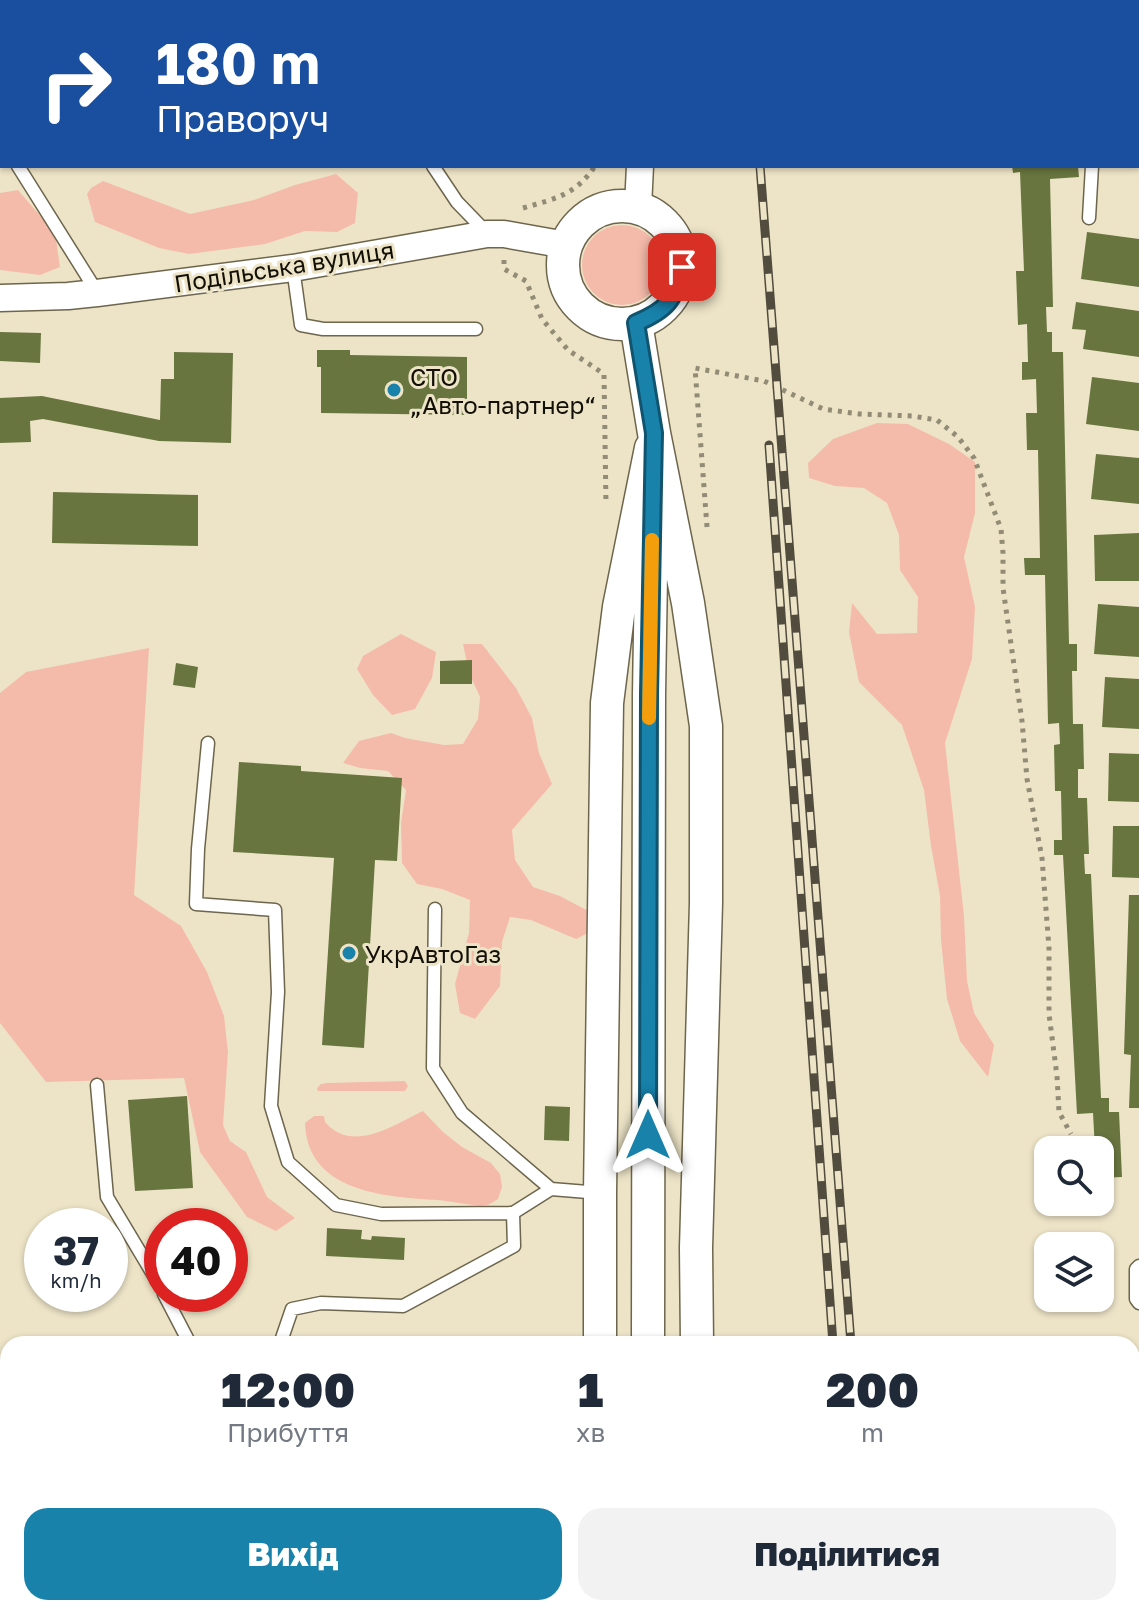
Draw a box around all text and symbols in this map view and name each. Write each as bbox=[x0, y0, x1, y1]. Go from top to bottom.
text: 180 m bbox=[156, 29, 320, 96]
icon: right bbox=[24, 32, 128, 136]
text: Праворуч bbox=[156, 97, 329, 140]
pin bbox=[648, 233, 716, 301]
street label: Подільська вулиця bbox=[172, 234, 396, 298]
icon: arrive bbox=[660, 245, 704, 289]
place label: СТО „Авто-партнер“ bbox=[410, 362, 596, 419]
marker: СТО „Авто-партнер“ bbox=[385, 381, 403, 399]
place label: УкрАвтоГаз bbox=[365, 939, 501, 968]
marker: УкрАвтоГаз bbox=[340, 944, 358, 962]
position arrow bbox=[606, 1093, 690, 1177]
map controls bbox=[1034, 1136, 1114, 1312]
button: search bbox=[1034, 1136, 1114, 1216]
speed limit sign: 40 bbox=[144, 1208, 248, 1312]
text: 37 bbox=[53, 1226, 99, 1274]
button: layers bbox=[1034, 1232, 1114, 1312]
text: km/h bbox=[51, 1268, 101, 1292]
text: 12:00 bbox=[221, 1360, 355, 1418]
text: 1 bbox=[578, 1360, 603, 1418]
text: 200 bbox=[826, 1360, 919, 1418]
text: Прибуття bbox=[227, 1417, 349, 1448]
text: хв bbox=[576, 1417, 605, 1448]
text: m bbox=[861, 1417, 884, 1448]
button: Вихід bbox=[24, 1508, 562, 1600]
button: Поділитися bbox=[578, 1508, 1116, 1600]

